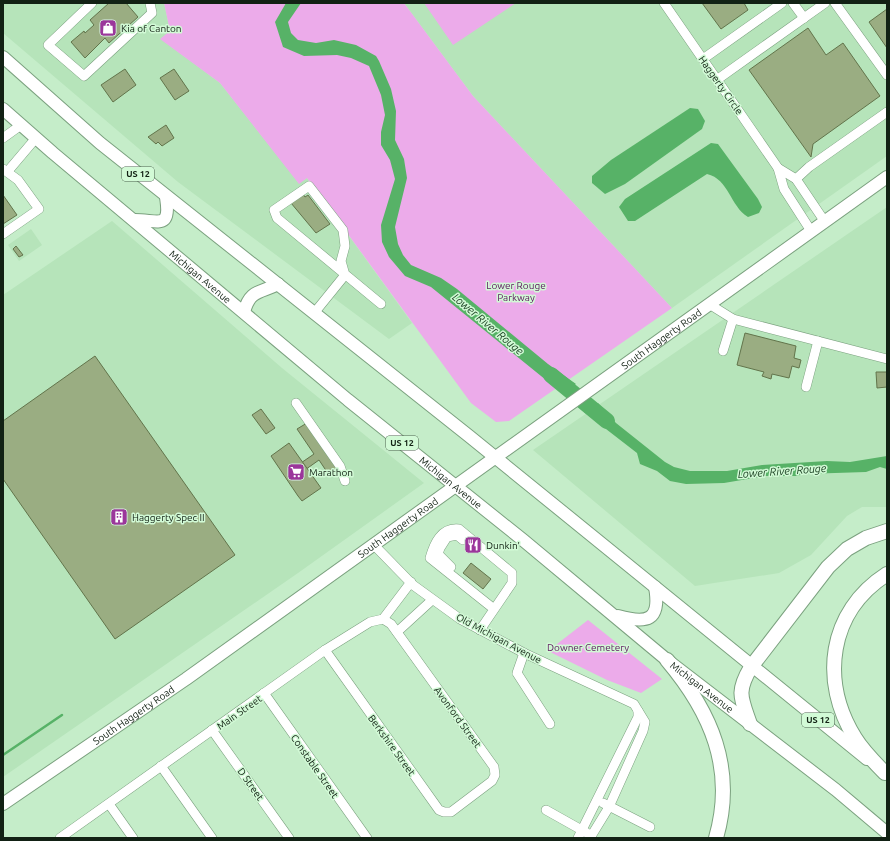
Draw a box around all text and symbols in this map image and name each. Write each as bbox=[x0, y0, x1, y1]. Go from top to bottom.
shop icon: Kia of Canton bbox=[98, 18, 118, 38]
place label: Kia of Canton bbox=[121, 23, 182, 34]
street label: Haggerty Circle bbox=[696, 54, 745, 117]
road number: US 12 bbox=[122, 167, 154, 181]
street label: Michigan Avenue bbox=[167, 248, 233, 306]
park label: Lower Rouge Parkway bbox=[486, 280, 546, 303]
water label: Lower River Rouge bbox=[450, 291, 526, 357]
street label: South Haggerty Road bbox=[619, 307, 704, 372]
road number: US 12 bbox=[386, 436, 418, 450]
street label: Michigan Avenue bbox=[417, 454, 484, 511]
supermarket icon: Marathon bbox=[286, 462, 306, 482]
water label: Lower River Rouge bbox=[737, 462, 827, 480]
place label: Marathon bbox=[309, 467, 353, 478]
street label: South Haggerty Road bbox=[356, 495, 440, 560]
building icon: Haggerty Spec II bbox=[109, 507, 129, 527]
place label: Haggerty Spec II bbox=[132, 512, 205, 523]
restaurant icon: Dunkin' bbox=[463, 535, 483, 555]
place label: Dunkin' bbox=[486, 540, 520, 551]
street label: Old Michigan Avenue bbox=[454, 611, 543, 666]
park label: Downer Cemetery bbox=[547, 642, 629, 653]
street label: Michigan Avenue bbox=[668, 660, 735, 715]
street label: South Haggerty Road bbox=[91, 684, 177, 747]
street label: Avonford Street bbox=[432, 685, 483, 750]
street label: Main Street bbox=[215, 693, 264, 732]
street label: Berkshire Street bbox=[366, 713, 417, 778]
road number: US 12 bbox=[802, 713, 834, 727]
street label: Constable Street bbox=[288, 732, 341, 800]
street label: D Street bbox=[235, 766, 266, 803]

